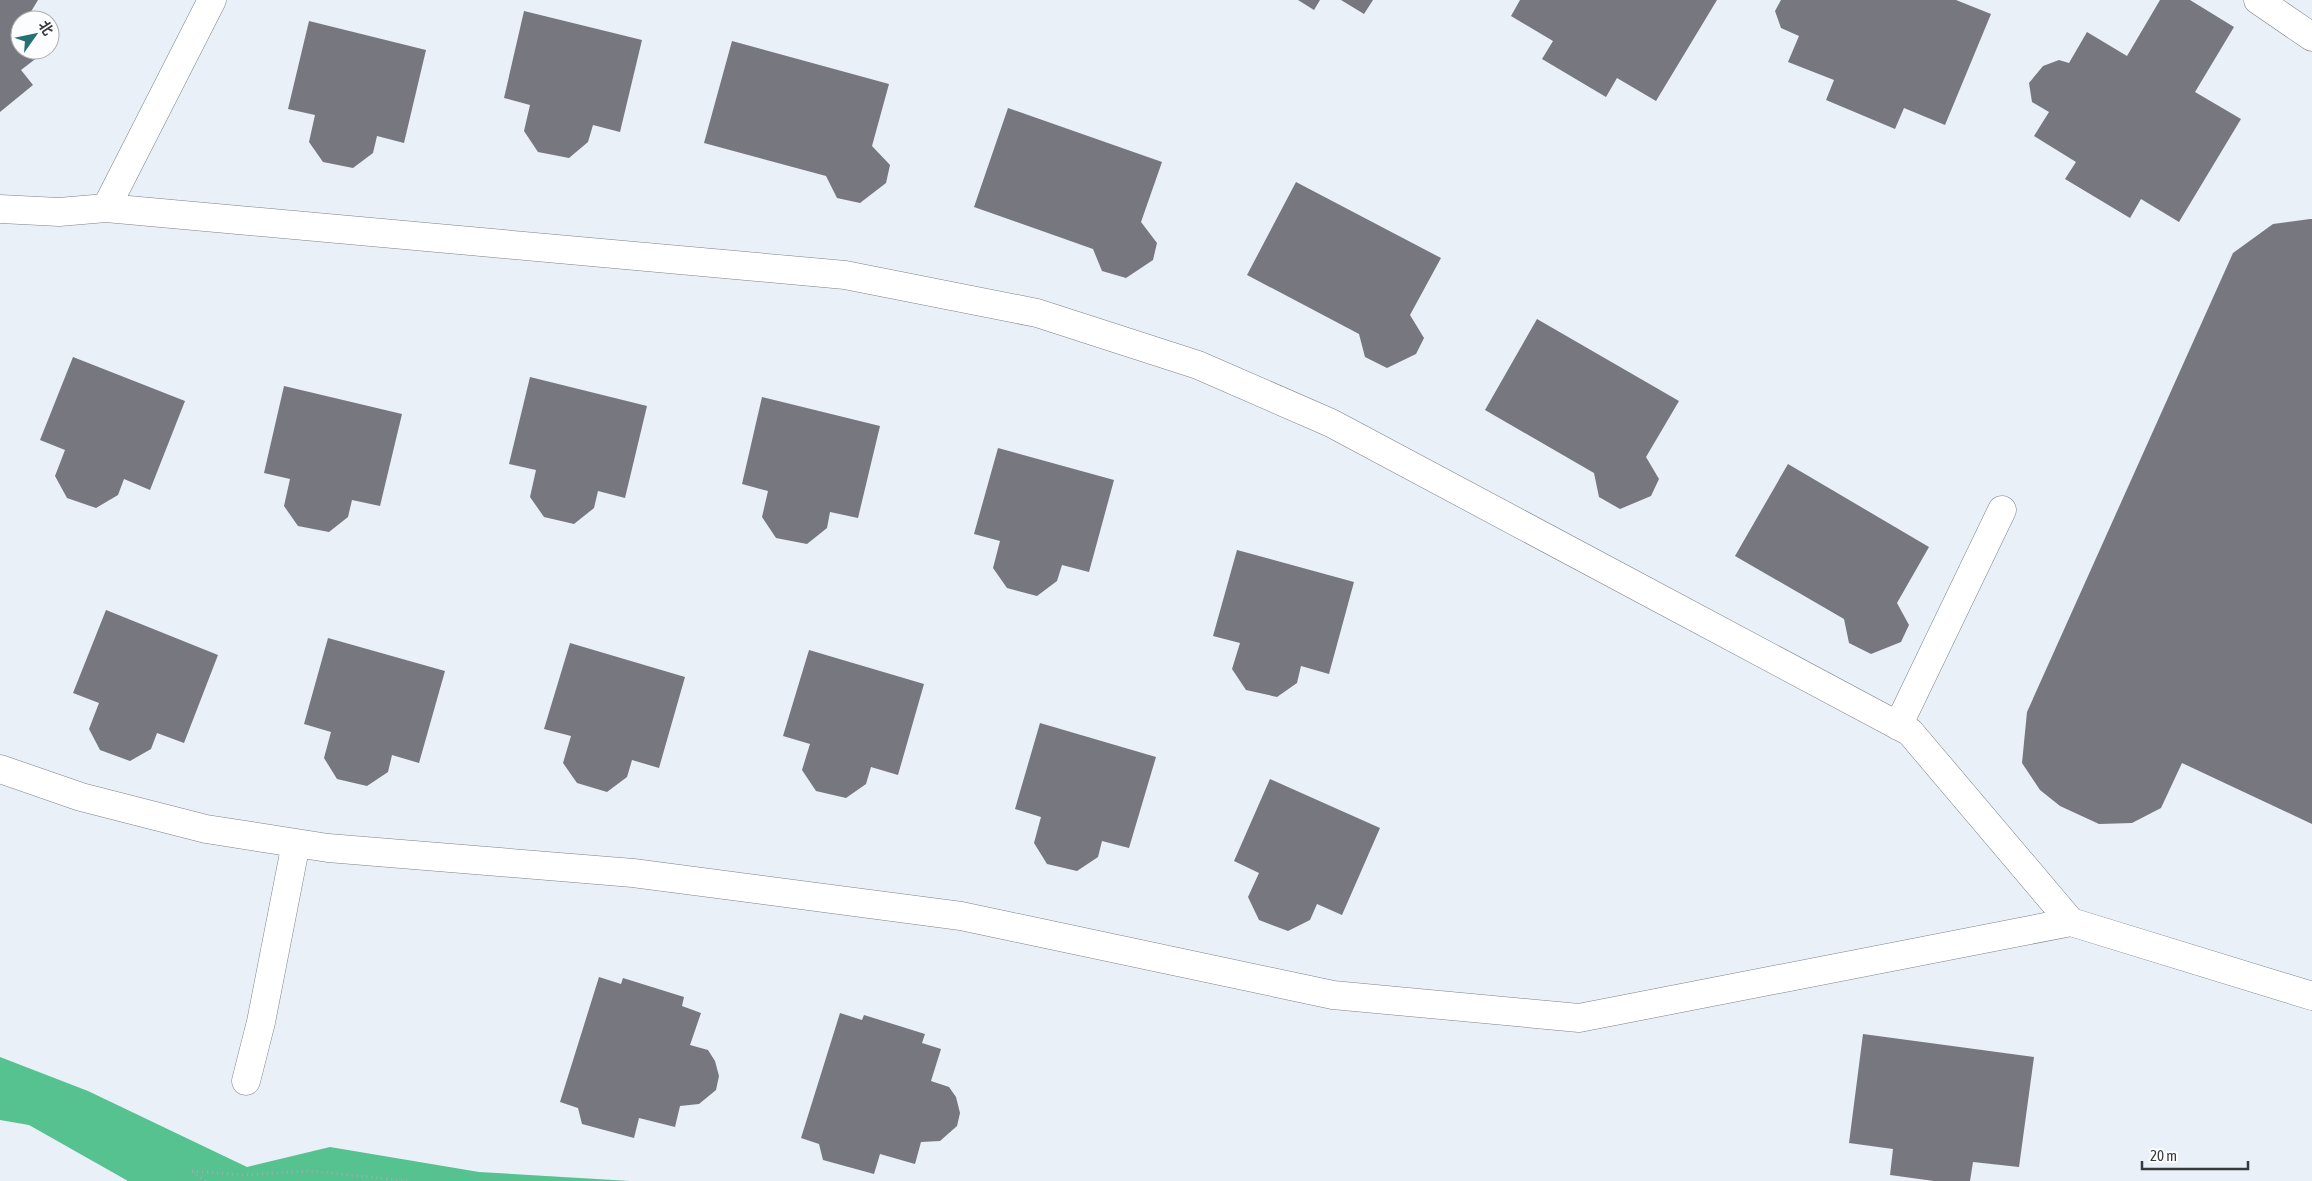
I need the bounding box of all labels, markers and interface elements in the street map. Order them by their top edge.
north arrow [10,10,60,60]
text: 北 [35,18,56,38]
scale bar [2142,1138,2248,1170]
text: 20 m [2150,1147,2177,1164]

